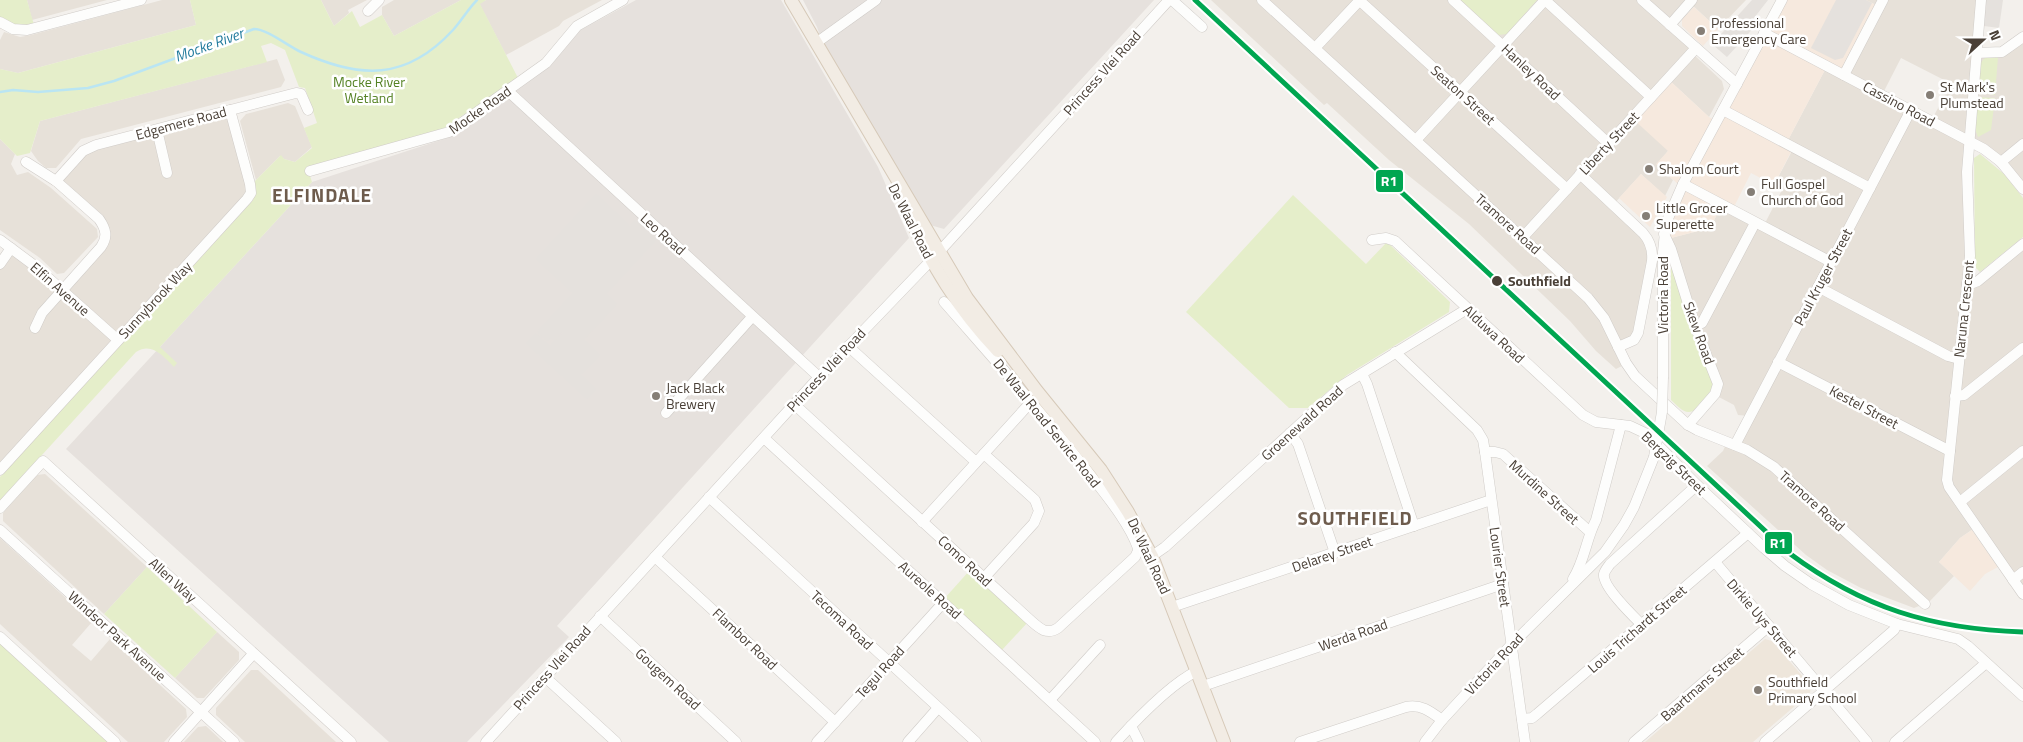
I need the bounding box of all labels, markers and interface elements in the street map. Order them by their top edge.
place label: Professional Emergency Care [1711,12,1806,49]
north arrow [1958,15,2008,65]
water label: Mocke River [171,21,249,68]
marker: Professional Emergency Care [1695,25,1707,37]
street label: Princess Vlei Road [1058,26,1146,120]
text: N [1984,27,2007,43]
street label: Hanley Road [1497,39,1566,105]
street label: Seaton Street [1426,60,1500,129]
park label: Mocke River Wetland [333,71,405,108]
street label: Cassino Road [1859,76,1939,131]
place label: St Mark's Plumstead [1940,76,2004,113]
street label: Mocke Road [444,80,515,139]
marker: St Mark's Plumstead [1924,89,1936,101]
street label: Edgemere Road [133,100,229,145]
street label: Liberty Street [1574,106,1644,179]
place label: Shalom Court [1659,158,1739,179]
marker: Shalom Court [1643,163,1655,175]
line badge: R1 [1375,169,1404,193]
text: R1 [1381,170,1397,191]
place label: Full Gospel Church of God [1761,173,1844,210]
street label: De Waal Road [883,179,939,262]
district label: ELFINDALE [272,180,372,209]
marker: Full Gospel Church of God [1745,186,1757,198]
street label: Tramore Road [1471,188,1546,259]
place label: Little Grocer Superette [1656,197,1728,234]
street label: Leo Road [636,208,691,260]
marker: Little Grocer Superette [1640,210,1652,222]
street label: Paul Kruger Street [1788,224,1857,329]
street label: Sunnybrook Way [113,256,196,343]
street label: Victoria Road [1652,256,1673,334]
street label: Elfin Avenue [26,257,95,321]
street label: Naruna Crescent [1948,259,1979,359]
place label: Southfield [1508,270,1571,291]
marker: Southfield [1490,274,1504,288]
street label: Skew Road [1678,299,1720,367]
street label: Alduwa Road [1459,300,1530,368]
street label: Princess Vlei Road [781,323,870,416]
street label: De Waal Road Service Road [989,354,1106,492]
place label: Jack Black Brewery [666,377,725,414]
street label: Groenewald Road [1256,380,1347,465]
street label: Kestel Street [1826,380,1903,434]
marker: Jack Black Brewery [650,390,662,402]
street label: Bergzig Street [1637,426,1712,499]
street label: Murdine Street [1505,454,1584,529]
street label: Tramore Road [1775,465,1850,536]
district label: SOUTHFIELD [1297,503,1413,532]
street label: De Waal Road [1123,514,1176,597]
street label: Lourier Street [1484,526,1517,608]
street label: Como Road [934,530,997,591]
street label: Delarey Street [1289,530,1375,577]
line badge: R1 [1764,531,1793,555]
text: R1 [1770,532,1786,553]
street label: Allen Way [145,552,202,607]
street label: Aureole Road [894,556,967,624]
street label: Dirkie Uys Street [1722,574,1803,662]
street label: Louis Trichardt Street [1583,580,1691,678]
street label: Tecoma Road [806,585,878,654]
street label: Windsor Park Avenue [64,586,171,686]
street label: Flambor Road [708,603,783,674]
street label: Werda Road [1316,613,1390,656]
street label: Princess Vlei Road [508,621,596,715]
street label: Victoria Road [1459,628,1528,699]
street label: Tegul Road [850,641,909,703]
street label: Baartmans Street [1655,641,1748,726]
street label: Gougem Road [631,643,706,715]
place label: Southfield Primary School [1768,671,1857,708]
marker: Southfield Primary School [1752,684,1764,696]

